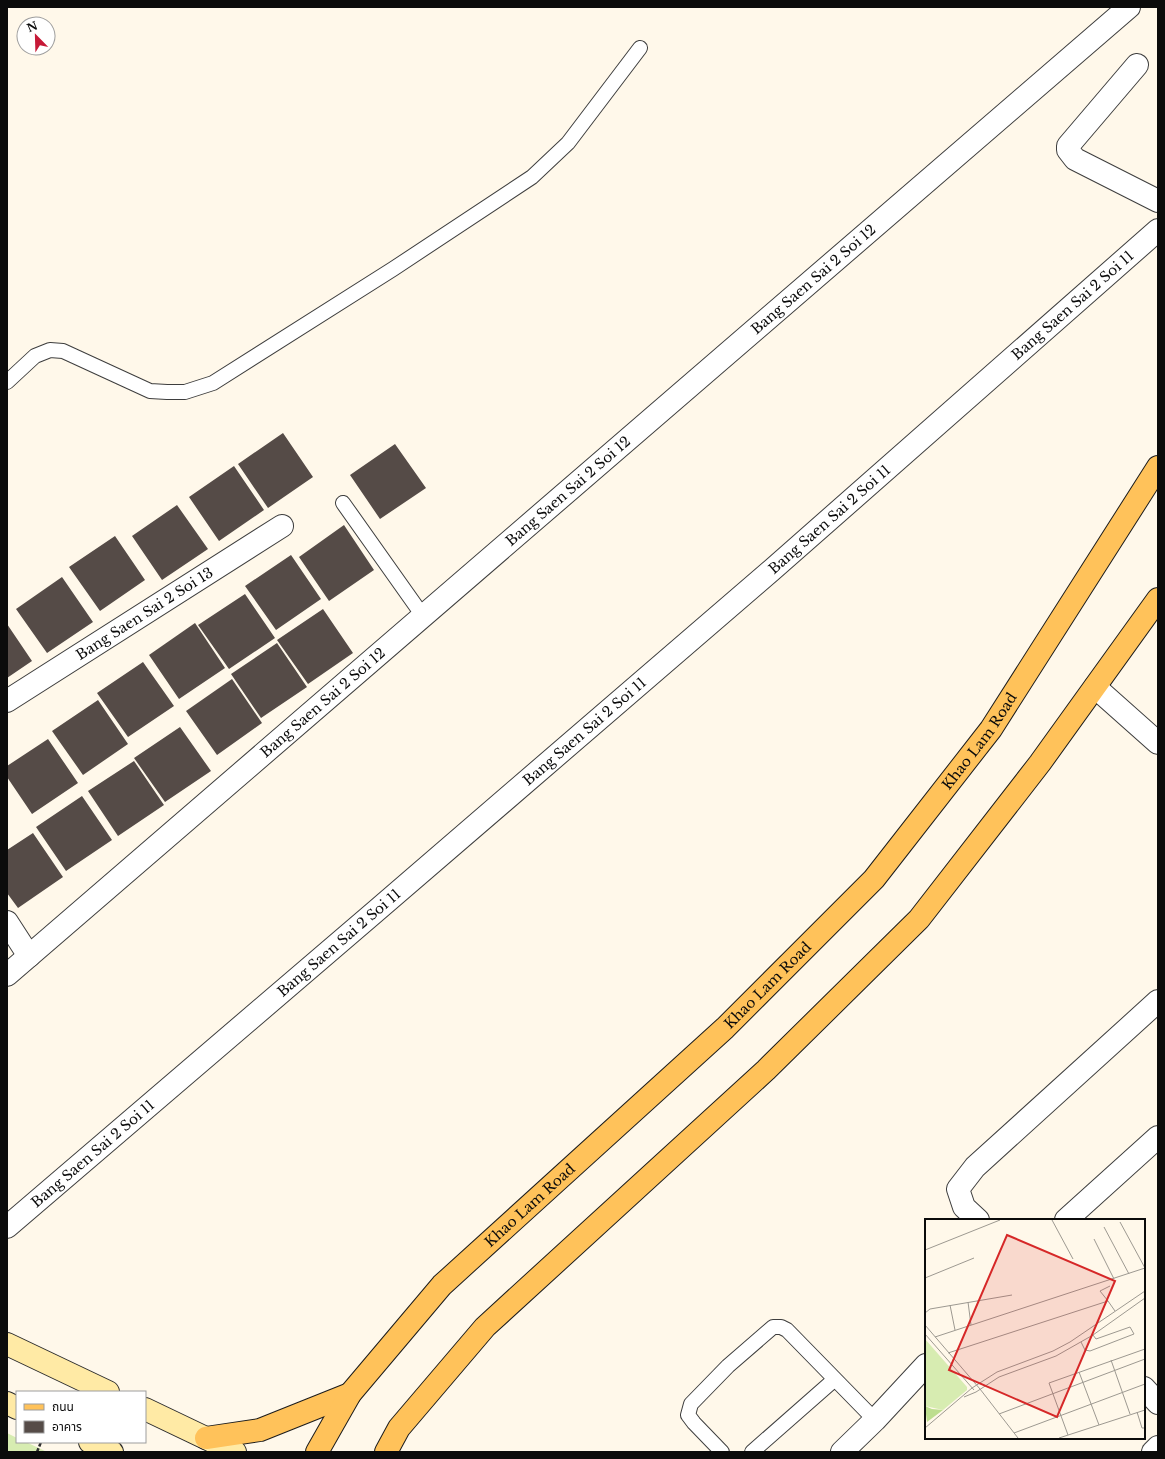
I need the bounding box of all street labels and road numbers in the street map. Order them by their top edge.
street label: Bang Saen Sai 2 Soi 12 [747,221,879,338]
street label: Bang Saen Sai 2 Soi 11 [1008,247,1137,364]
street label: Bang Saen Sai 2 Soi 12 [502,432,634,550]
street label: Bang Saen Sai 2 Soi 11 [765,461,894,578]
street label: Bang Saen Sai 2 Soi 13 [73,563,216,664]
street label: Bang Saen Sai 2 Soi 12 [257,644,389,761]
street label: Bang Saen Sai 2 Soi 11 [519,673,650,789]
street label: Khao Lam Road [938,689,1021,793]
street label: Bang Saen Sai 2 Soi 11 [274,885,404,1001]
street label: Khao Lam Road [720,938,815,1033]
street label: Bang Saen Sai 2 Soi 11 [27,1096,158,1211]
street label: Khao Lam Road [481,1159,579,1251]

